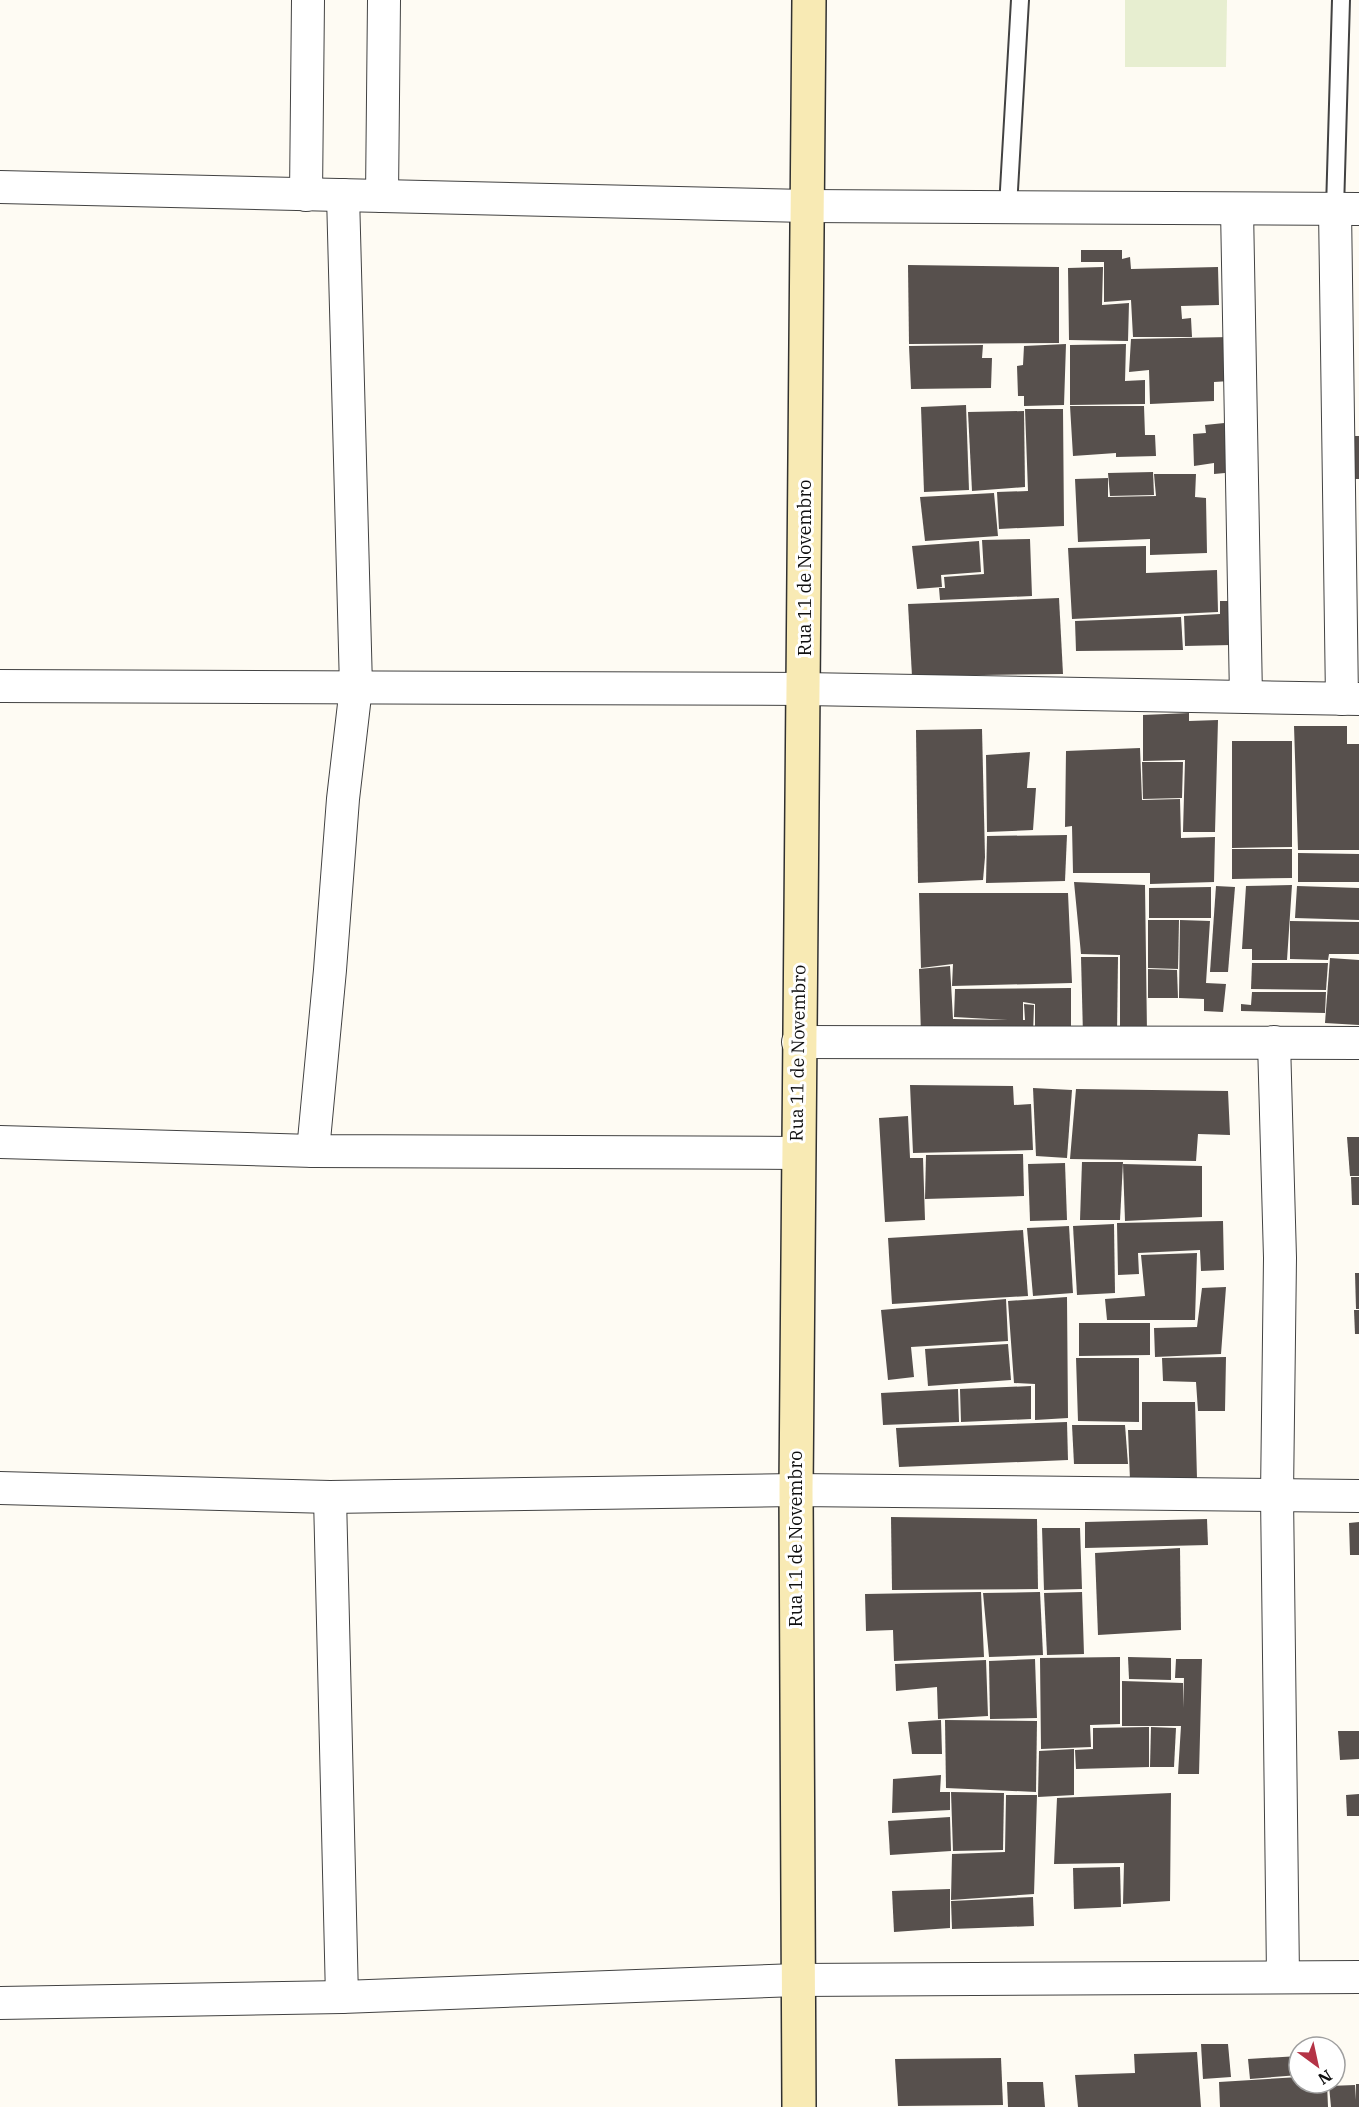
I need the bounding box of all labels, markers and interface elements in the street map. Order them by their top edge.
street label: Rua 11 de Novembro [793,480,816,656]
street label: Rua 11 de Novembro [784,964,811,1142]
street label: Rua 11 de Novembro [784,1451,807,1627]
north arrow [1287,2035,1347,2095]
text: N [1314,2066,1336,2089]

